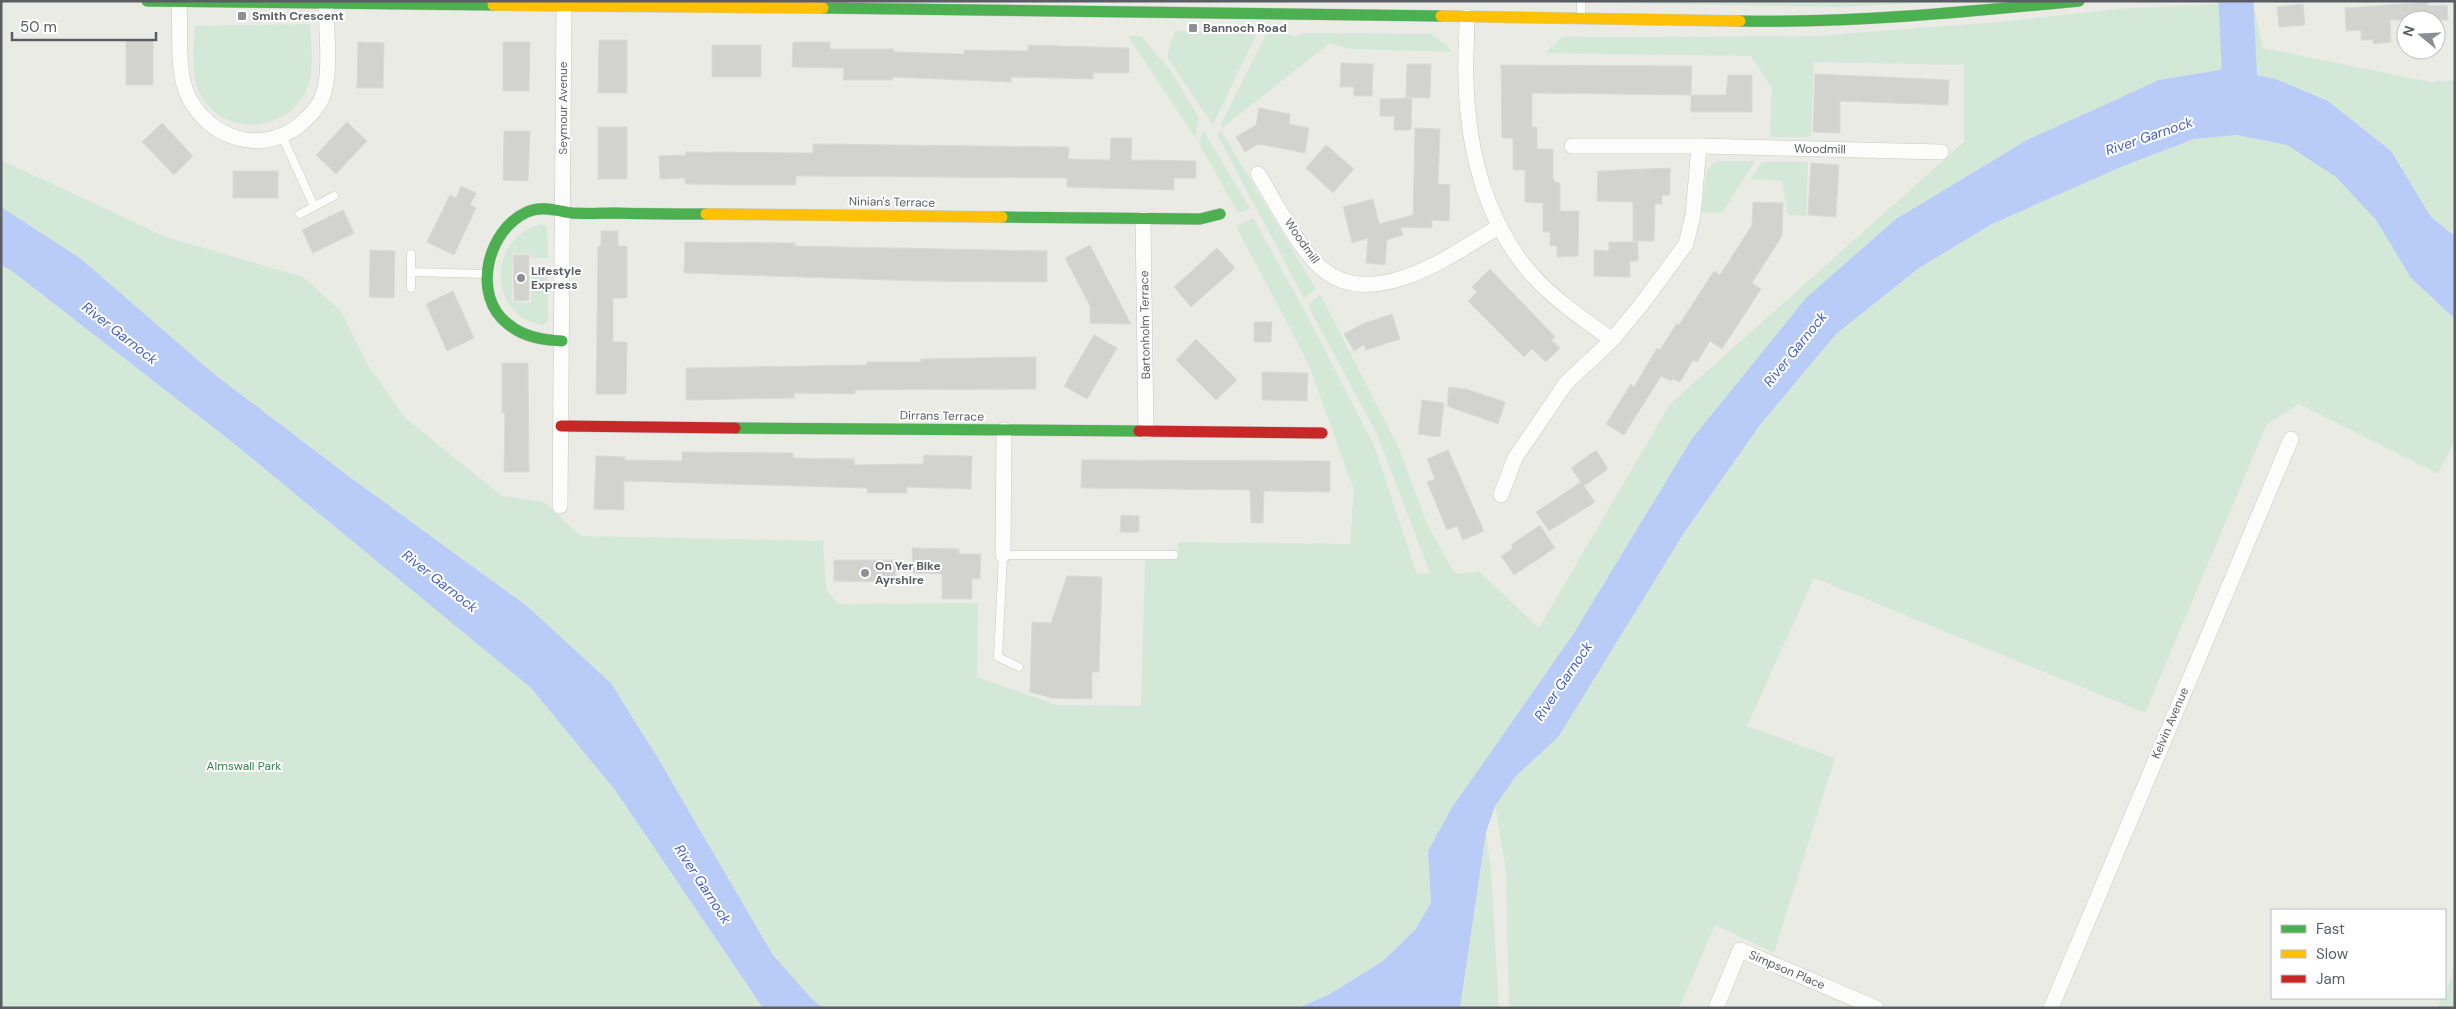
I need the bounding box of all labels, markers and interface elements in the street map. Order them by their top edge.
place label: Smith Crescent [252,8,344,24]
scale bar [12,10,156,42]
marker: Smith Crescent [236,10,248,22]
north arrow [2396,10,2446,60]
text: 50 m [20,17,57,37]
place label: Bannoch Road [1203,20,1287,36]
marker: Bannoch Road [1187,22,1199,34]
text: N [2398,23,2419,39]
street label: Seymour Avenue [555,61,571,155]
water label: River Garnock [2103,112,2196,159]
street label: Woodmill [1794,141,1846,157]
street label: Ninian's Terrace [849,193,936,211]
street label: Woodmill [1281,215,1323,267]
place label: Lifestyle Express [531,263,582,293]
street label: Bartonholm Terrace [1136,270,1154,380]
marker: Lifestyle Express [515,272,527,284]
water label: River Garnock [78,298,162,369]
water label: River Garnock [1759,307,1831,390]
street label: Dirrans Terrace [900,407,984,425]
water label: River Garnock [398,546,482,617]
place label: On Yer Bike Ayrshire [875,558,941,588]
marker: On Yer Bike Ayrshire [859,567,871,579]
water label: River Garnock [1530,637,1596,724]
street label: Kelvin Avenue [2148,685,2192,761]
park label: Almswall Park [207,758,281,774]
water label: River Garnock [671,841,736,928]
legend [2271,909,2446,999]
text: Fast [2316,919,2345,939]
text: Slow [2316,944,2349,964]
street label: Simpson Place [1747,947,1828,993]
text: Jam [2316,969,2345,989]

